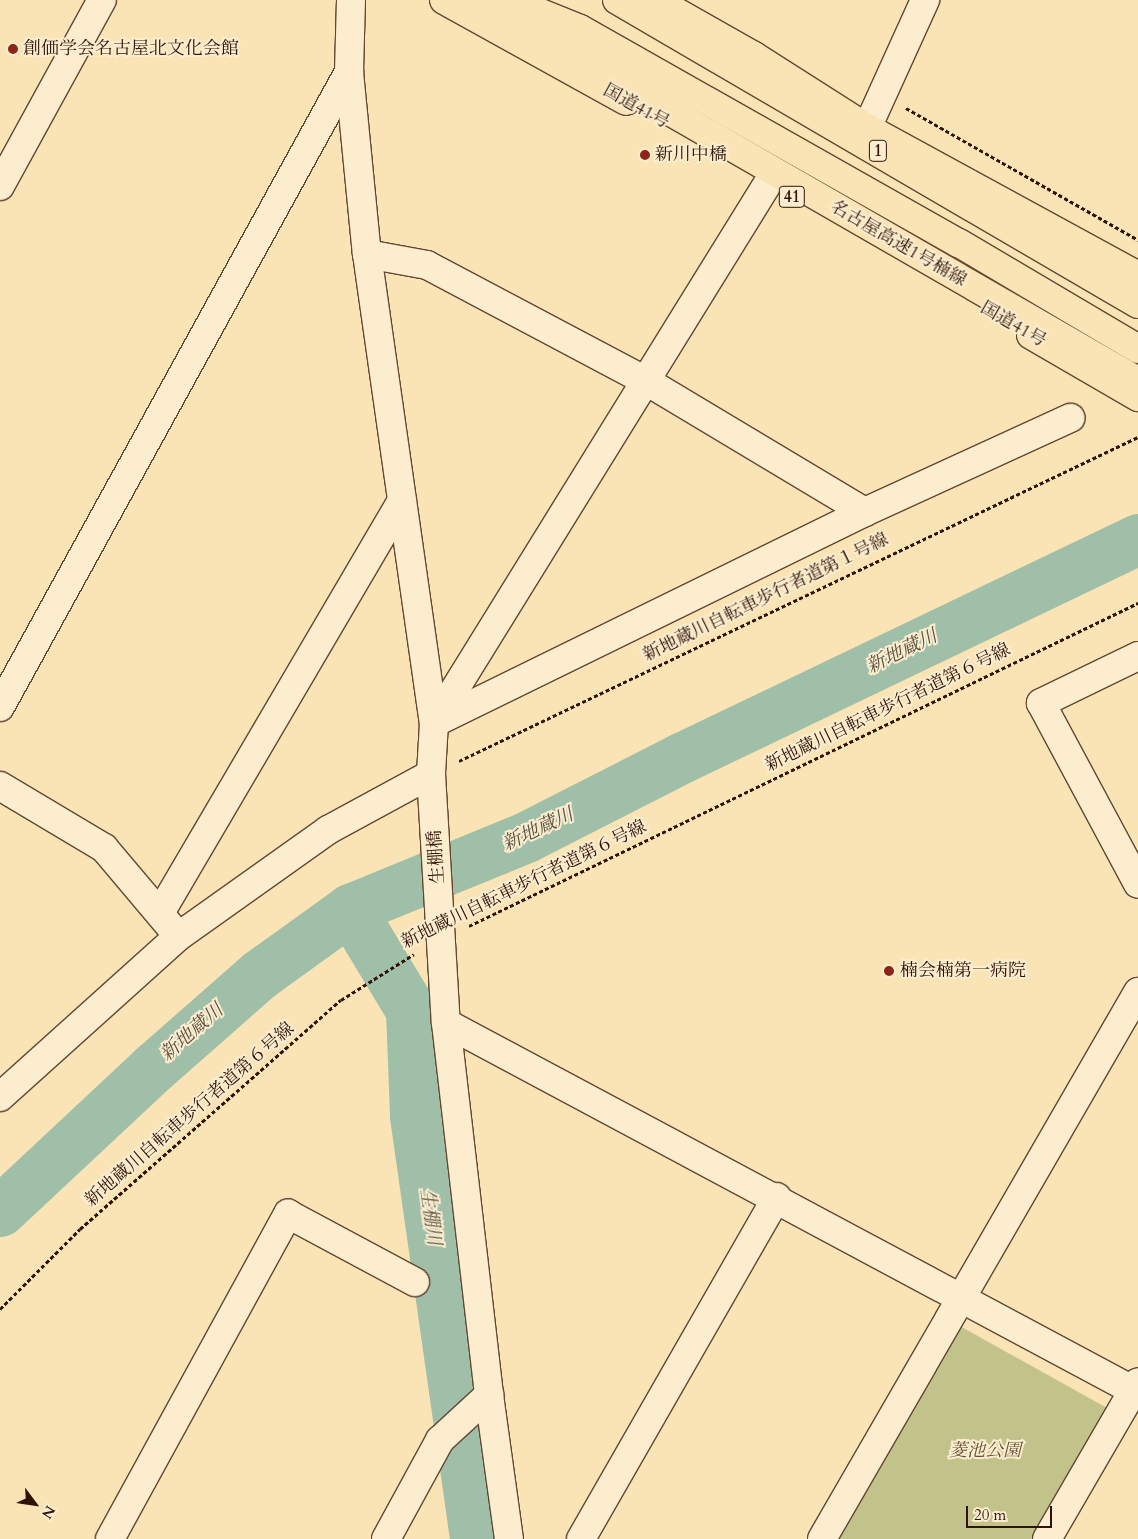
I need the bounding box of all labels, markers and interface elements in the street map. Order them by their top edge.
place label: 創価学会名古屋北文化会館 [23,38,239,60]
marker: 創価学会名古屋北文化会館 [7,43,19,55]
street label: 国道41号 [599,80,673,134]
road number: 1 [868,138,888,164]
place label: 新川中橋 [655,144,727,166]
marker: 新川中橋 [639,149,651,161]
road number: 41 [778,183,806,210]
street label: 名古屋高速1号楠線 [826,196,970,292]
street label: 国道41号 [976,298,1050,352]
street label: 新地蔵川自転車歩行者道第１号線 [640,529,892,667]
water label: 新地蔵川 [863,625,941,679]
street label: 新地蔵川自転車歩行者道第６号線 [762,639,1014,777]
water label: 新地蔵川 [499,804,577,856]
street label: 新地蔵川自転車歩行者道第６号線 [398,816,650,954]
street label: 生棚橋 [424,829,450,885]
place label: 楠会楠第一病院 [900,960,1026,982]
marker: 楠会楠第一病院 [882,964,896,978]
water label: 新地蔵川 [156,999,228,1067]
street label: 新地蔵川自転車歩行者道第６号線 [81,1018,299,1212]
water label: 生棚川 [415,1187,445,1247]
park label: 菱池公園 [949,1440,1021,1462]
north arrow [10,1479,60,1529]
scale bar [968,1496,1054,1528]
text: N [37,1502,60,1522]
text: 20 m [974,1505,1006,1525]

